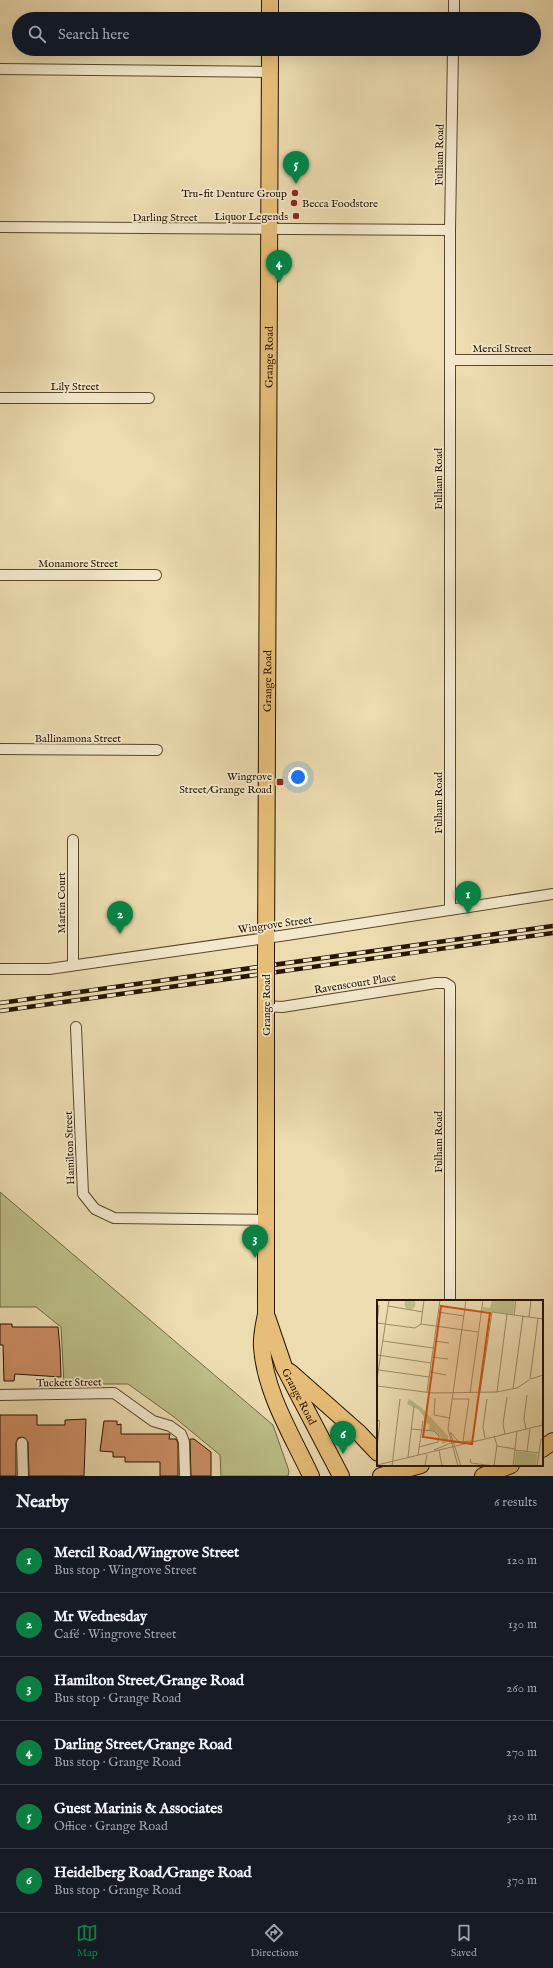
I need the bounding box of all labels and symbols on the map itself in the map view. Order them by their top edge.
street label: Fulham Road [432,124,448,186]
pin: 5 [283,151,309,184]
place label: Tru-fit Denture Group [181,187,287,201]
marker: Tru-fit Denture Group [290,188,300,198]
place label: Becca Foodstore [302,197,378,211]
marker: Becca Foodstore [289,198,299,208]
place label: Liquor Legends [214,210,288,224]
street label: Darling Street [132,211,198,225]
marker: Liquor Legends [291,211,301,221]
pin: 4 [266,250,292,283]
street label: Grange Road [263,326,277,388]
street label: Mercil Street [472,342,532,356]
street label: Lily Street [51,380,100,394]
street label: Fulham Road [432,448,446,510]
street label: Monamore Street [38,557,118,571]
street label: Grange Road [261,650,275,712]
street label: Ballinamona Street [35,732,121,746]
your location [288,767,308,787]
place label: Wingrove Street/Grange Road [179,770,272,797]
street label: Fulham Road [432,772,446,834]
marker: Wingrove Street/Grange Road [275,777,285,787]
street label: Martin Court [55,872,69,934]
pin: 1 [455,881,481,914]
pin: 2 [107,901,133,934]
street label: Wingrove Street [237,913,313,937]
street label: Ravenscourt Place [313,971,397,997]
street label: Grange Road [260,974,274,1036]
street label: Hamilton Street [62,1111,78,1185]
street label: Fulham Road [432,1111,446,1173]
pin: 3 [242,1225,268,1258]
inset map [377,1300,543,1466]
street label: Grange Road [278,1366,319,1428]
street label: Tuckett Street [36,1375,102,1391]
pin: 6 [330,1421,356,1454]

